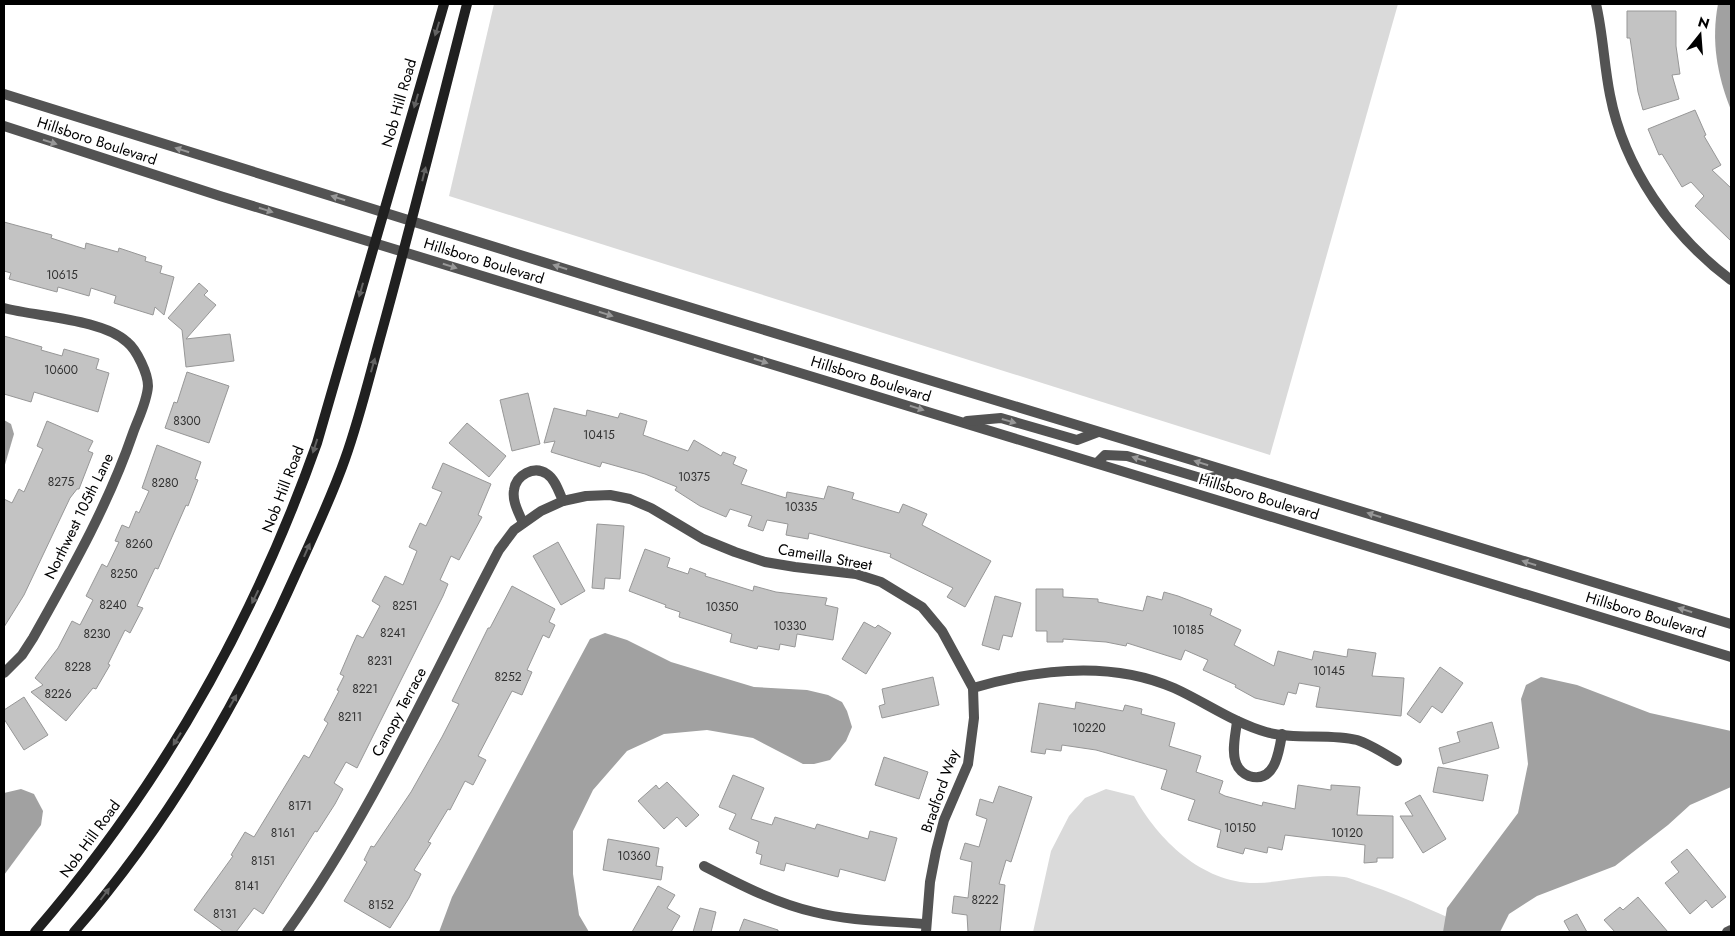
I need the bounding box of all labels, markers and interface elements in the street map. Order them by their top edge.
north arrow [1675,10,1725,60]
text: N [1696,11,1712,34]
one-way arrow [432,21,440,36]
street label: Nob Hill Road [376,56,422,150]
one-way arrow [411,93,419,108]
street label: Hillsboro Boulevard [34,111,160,171]
one-way arrow [42,139,57,146]
one-way arrow [175,145,190,153]
one-way arrow [420,166,428,181]
one-way arrow [330,194,345,201]
one-way arrow [259,206,274,214]
street label: Hillsboro Boulevard [421,232,547,290]
one-way arrow [443,263,458,270]
one-way arrow [552,263,567,271]
house number: 10615 [46,266,78,284]
one-way arrow [357,282,365,297]
one-way arrow [598,310,613,318]
street label: Hillsboro Boulevard [808,350,934,408]
one-way arrow [369,357,377,372]
one-way arrow [754,357,769,365]
house number: 10600 [44,361,78,379]
one-way arrow [909,404,924,412]
house number: 8300 [173,412,201,430]
one-way arrow [1002,417,1017,425]
house number: 10415 [583,426,615,444]
one-way arrow [311,438,319,453]
street label: Nob Hill Road [256,442,310,536]
street label: Northwest 105th Lane [39,449,119,583]
one-way arrow [1131,455,1146,463]
one-way arrow [1194,459,1209,467]
house number: 10375 [678,468,710,486]
street label: Hillsboro Boulevard [1196,468,1322,526]
house number: 8275 [48,473,74,491]
house number: 8280 [151,474,179,492]
house number: 10335 [785,498,817,516]
one-way arrow [1366,511,1381,519]
house number: 8260 [125,535,153,553]
street label: Cameilla Street [776,538,874,576]
one-way arrow [304,543,312,557]
one-way arrow [1522,558,1537,566]
house number: 8250 [110,565,138,583]
street label: Hillsboro Boulevard [1583,586,1709,644]
one-way arrow [251,589,260,604]
house number: 8240 [99,596,127,614]
house number: 8251 [392,597,418,615]
house number: 10350 [705,598,739,616]
one-way arrow [1677,605,1692,613]
house number: 10330 [774,617,806,635]
house number: 10185 [1172,621,1204,639]
house number: 8241 [380,624,406,642]
house number: 8230 [83,625,111,643]
house number: 8231 [367,652,393,670]
house number: 8228 [65,658,91,676]
house number: 10145 [1313,662,1345,680]
street label: Canopy Terrace [366,663,432,761]
house number: 8252 [495,668,522,686]
house number: 8221 [352,680,378,698]
house number: 8226 [44,685,72,703]
one-way arrow [229,694,238,708]
house number: 8211 [338,708,362,726]
house number: 10220 [1072,719,1106,737]
one-way arrow [173,732,182,745]
street label: Bradford Way [915,746,965,836]
street label: Nob Hill Road [54,796,126,882]
house number: 8171 [288,797,312,815]
house number: 10150 [1224,819,1256,837]
house number: 8161 [271,824,295,842]
house number: 10120 [1331,824,1363,842]
house number: 10360 [617,847,651,865]
house number: 8151 [251,852,275,870]
house number: 8141 [235,877,259,895]
one-way arrow [99,888,110,901]
house number: 8222 [971,891,999,909]
house number: 8152 [368,896,394,914]
house number: 8131 [213,905,237,923]

